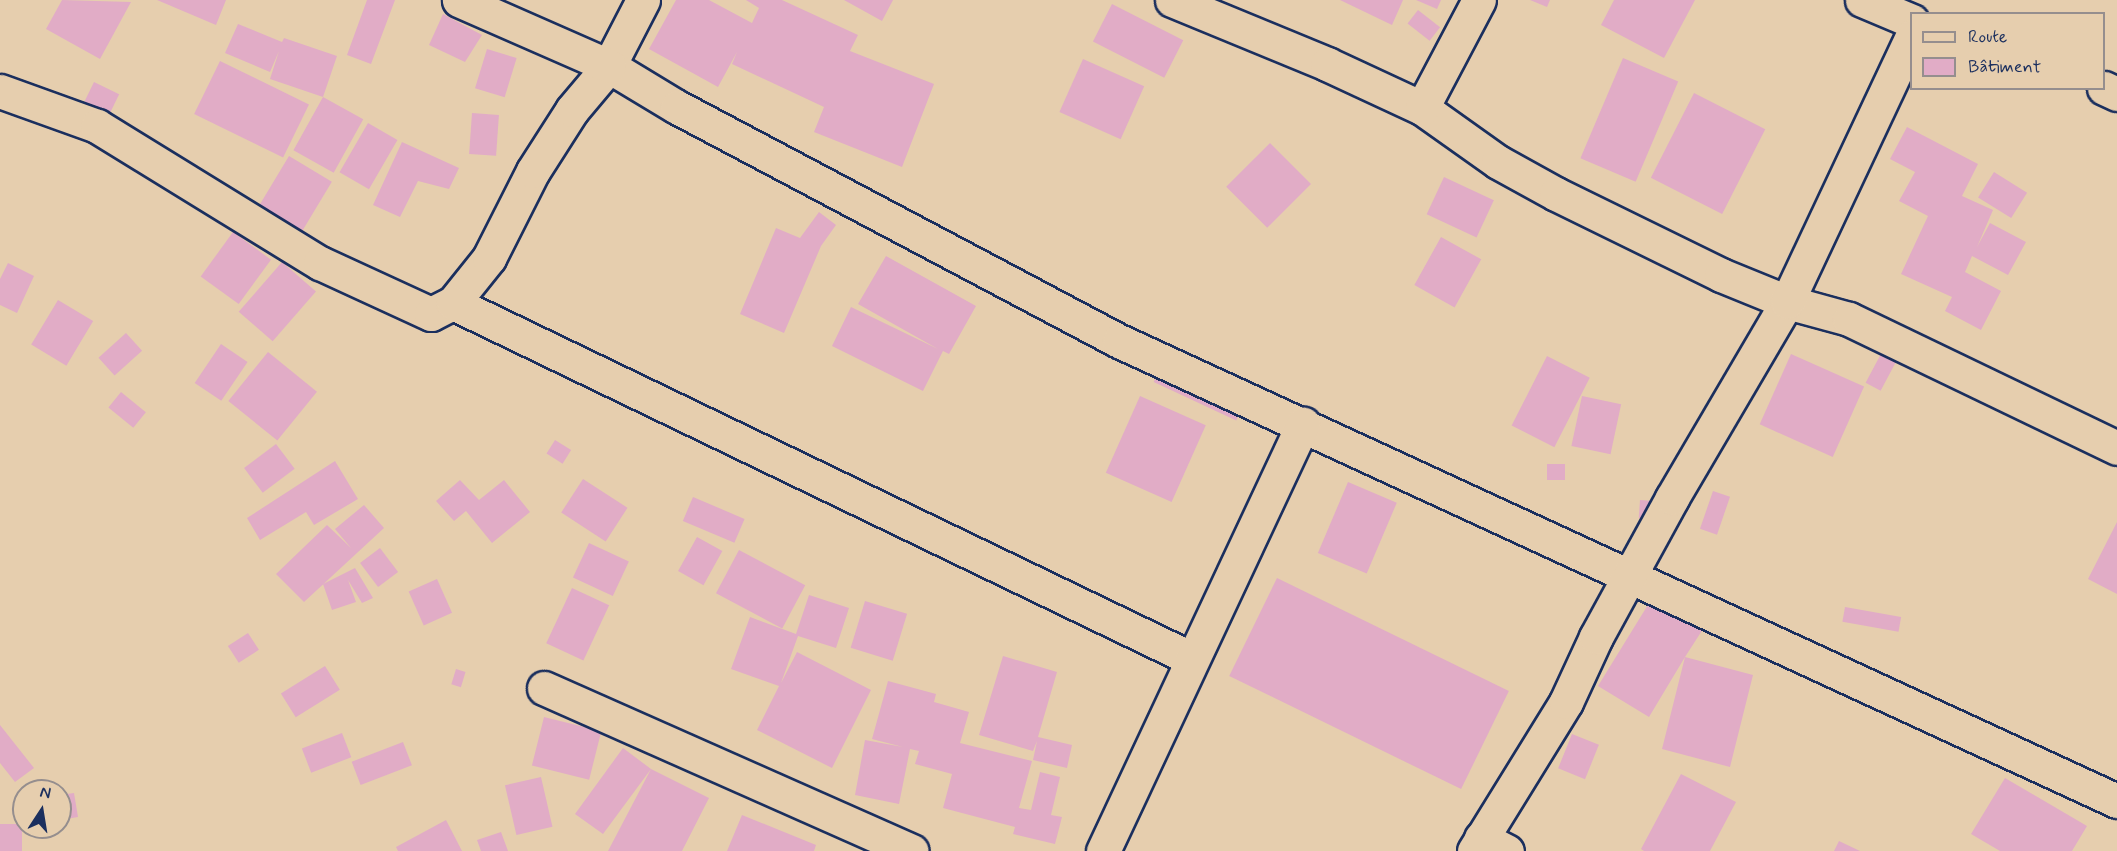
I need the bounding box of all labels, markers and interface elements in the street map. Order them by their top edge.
legend [1910,12,2105,90]
text: Route [1968,25,2007,49]
text: Bâtiment [1968,55,2041,79]
north arrow [12,779,72,839]
text: N [38,781,53,804]

